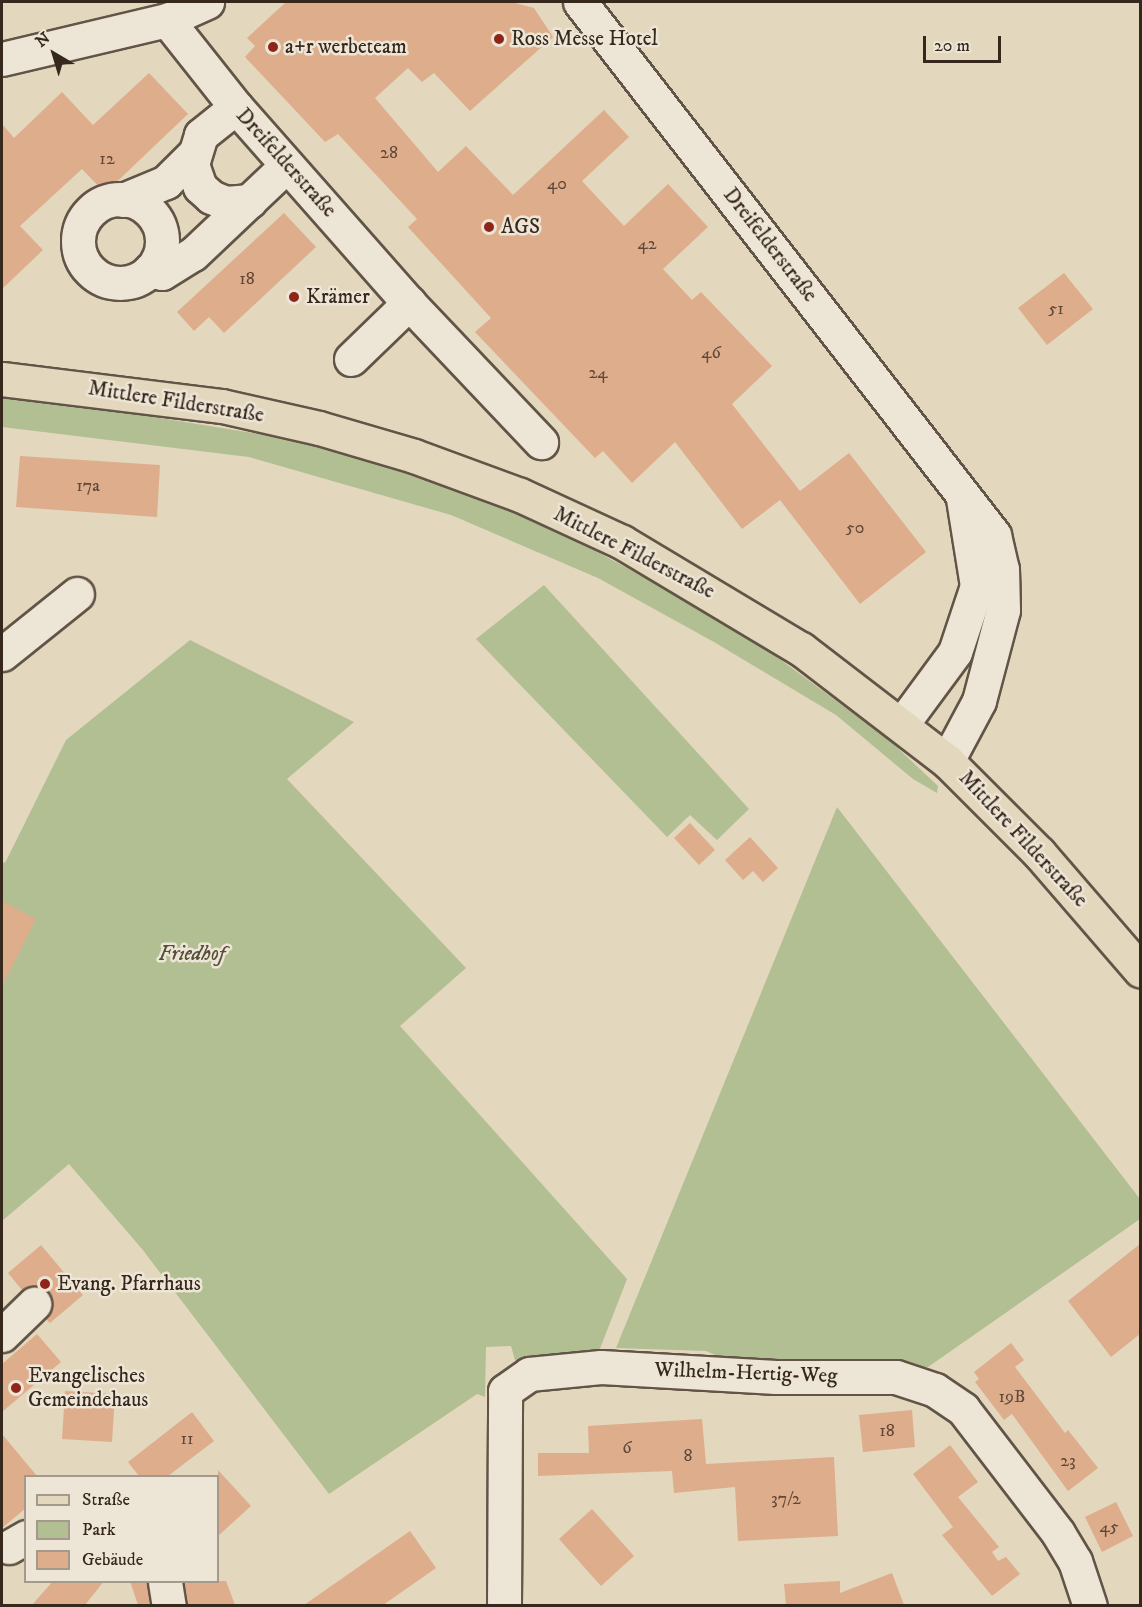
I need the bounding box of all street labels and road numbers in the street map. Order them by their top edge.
street label: Dreifelderstraße [230,103,342,223]
street label: Dreifelderstraße [718,183,822,307]
street label: Mittlere Filderstraße [86,376,266,428]
street label: Mittlere Filderstraße [549,502,719,604]
street label: Mittlere Filderstraße [953,766,1093,912]
street label: Wilhelm-Hertig-Weg [654,1357,838,1389]

